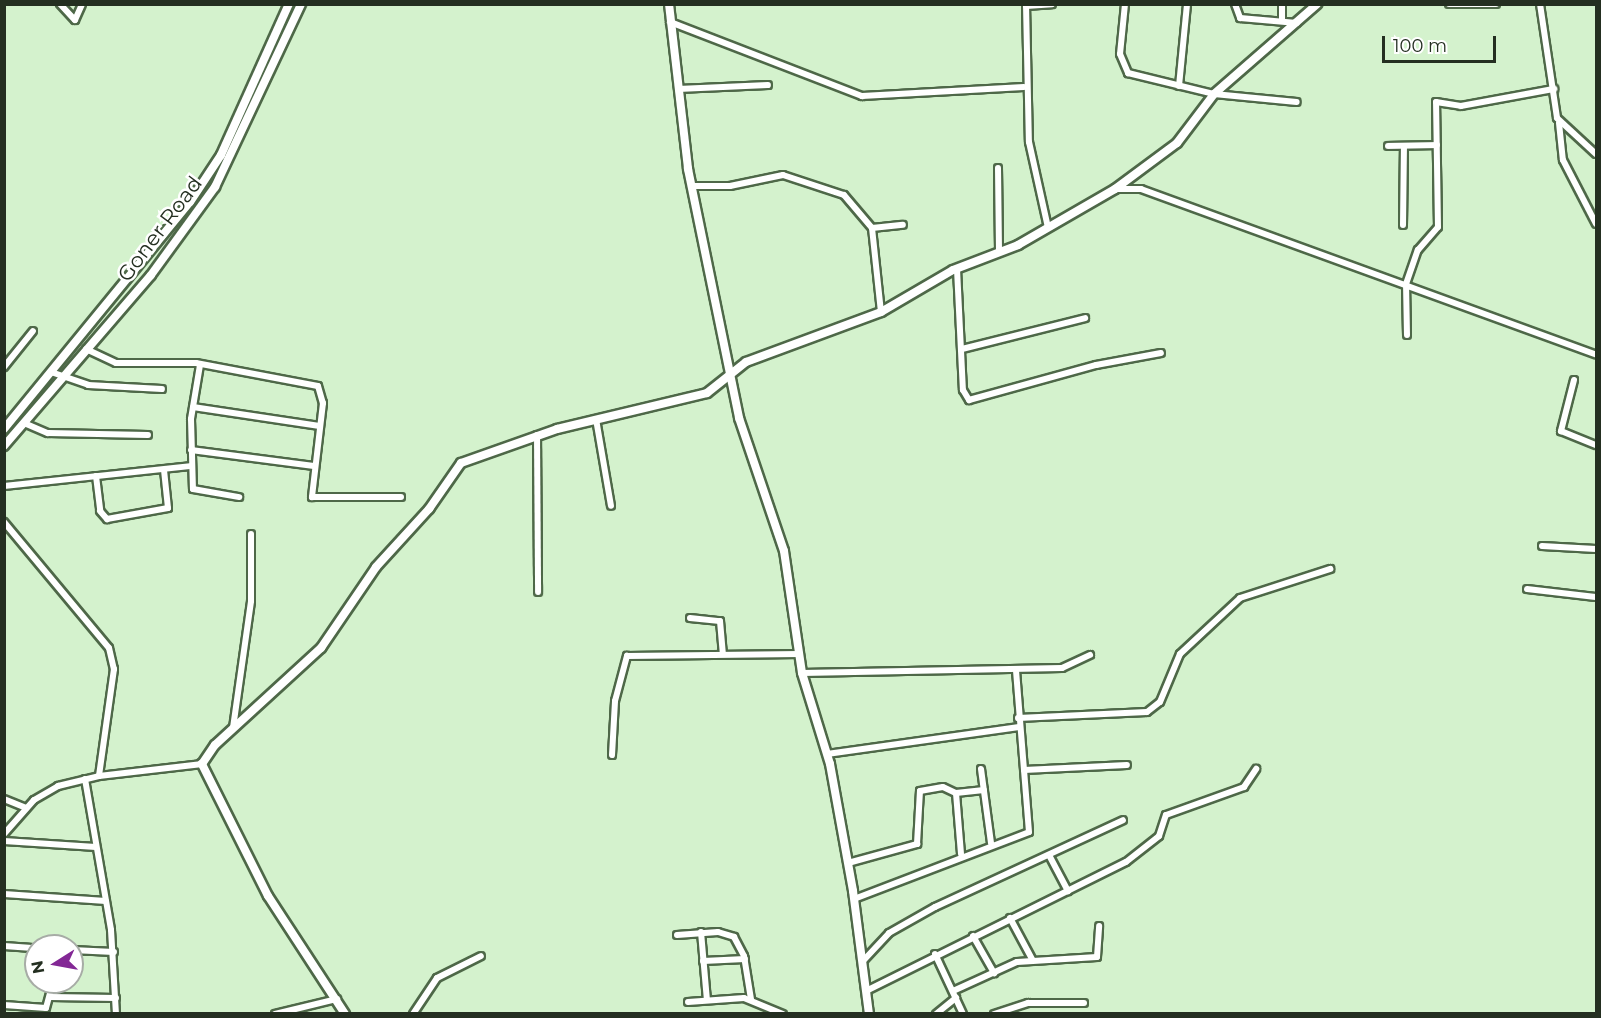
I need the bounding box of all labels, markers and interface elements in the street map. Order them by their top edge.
scale bar [1385,24,1499,62]
text: 100 m [1393,35,1447,57]
street label: Goner Road [112,171,208,287]
north arrow [24,934,84,994]
text: N [27,959,48,975]

